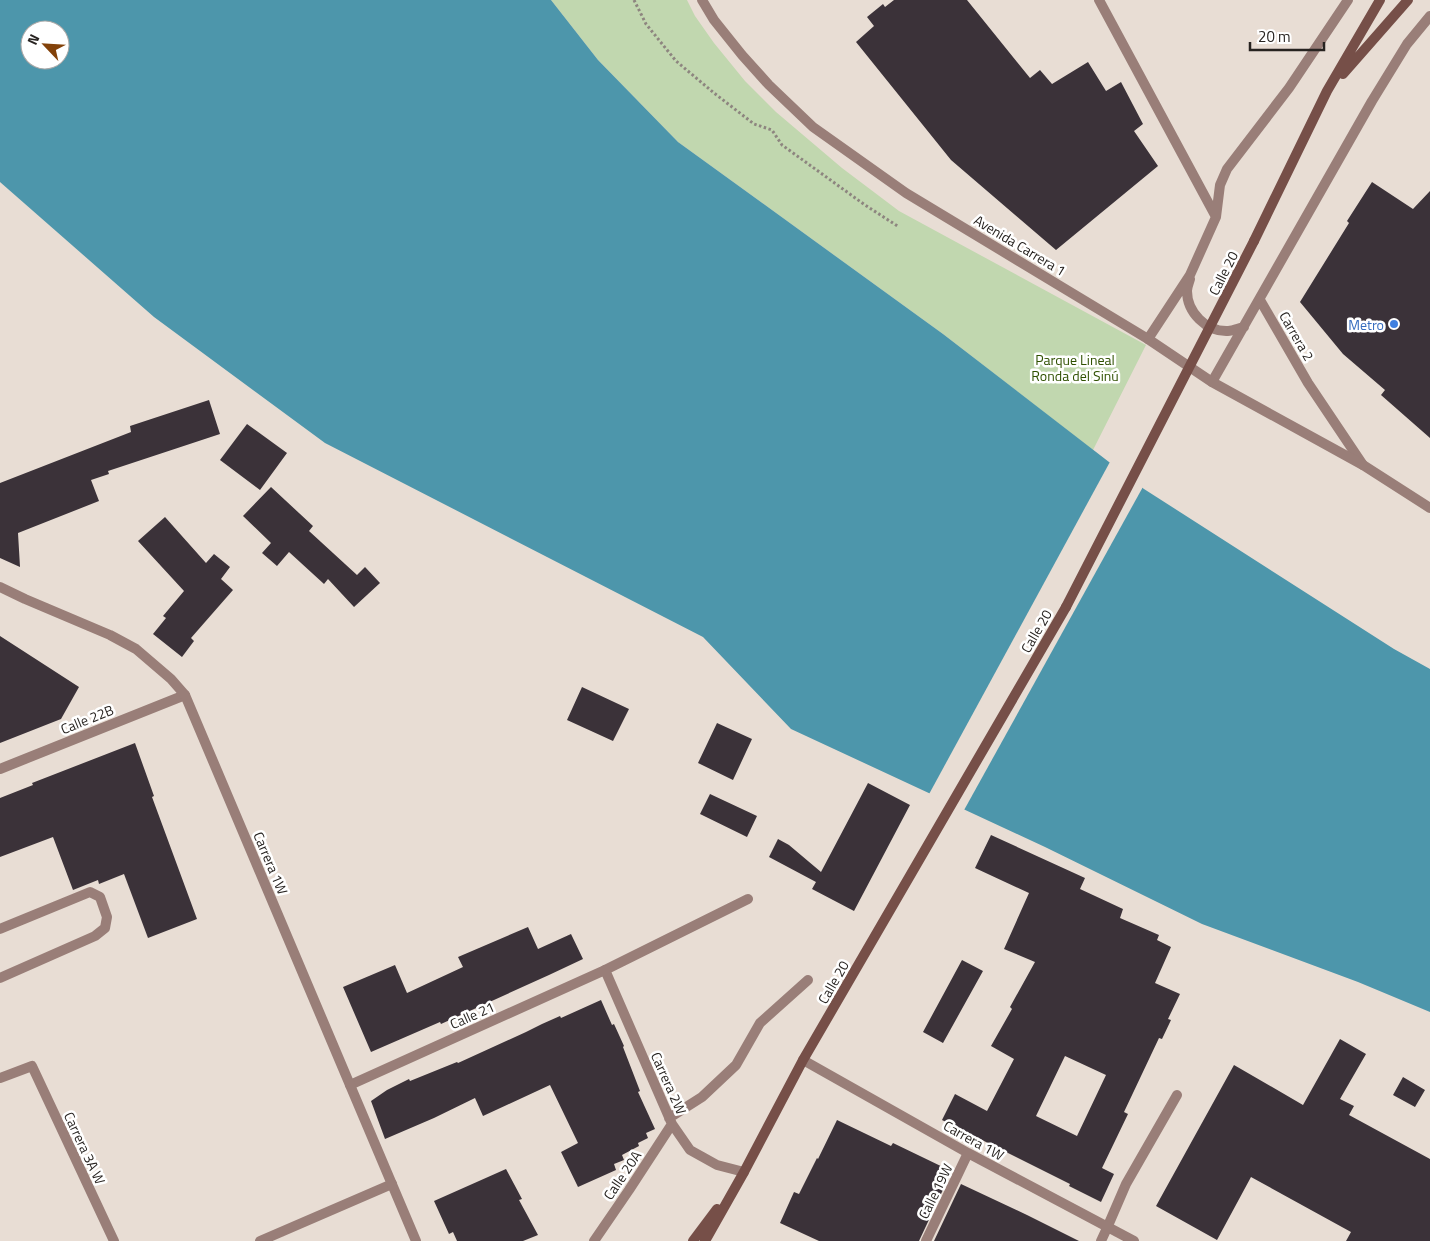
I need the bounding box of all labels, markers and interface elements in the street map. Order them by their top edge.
north arrow [20,20,70,70]
scale bar [1250,20,1324,52]
text: 20 m [1258,25,1291,48]
text: N [21,30,44,48]
street label: Avenida Carrera 1 [970,209,1070,281]
street label: Calle 20 [1203,247,1243,299]
street label: Carrera 2 [1274,307,1320,365]
place label: Metro [1348,314,1384,335]
marker: Metro [1388,318,1400,330]
park label: Parque Lineal Ronda del Sinú [1031,349,1119,386]
street label: Calle 20 [1015,605,1057,657]
street label: Calle 22B [57,699,117,739]
street label: Carrera 1W [248,828,294,898]
street label: Calle 20 [812,956,854,1008]
street label: Calle 21 [446,996,498,1034]
street label: Carrera 2W [646,1048,692,1118]
street label: Carrera 3A W [59,1108,111,1188]
street label: Carrera 1W [940,1115,1008,1165]
street label: Calle 20A [598,1146,647,1204]
street label: Calle 19W [913,1160,957,1222]

